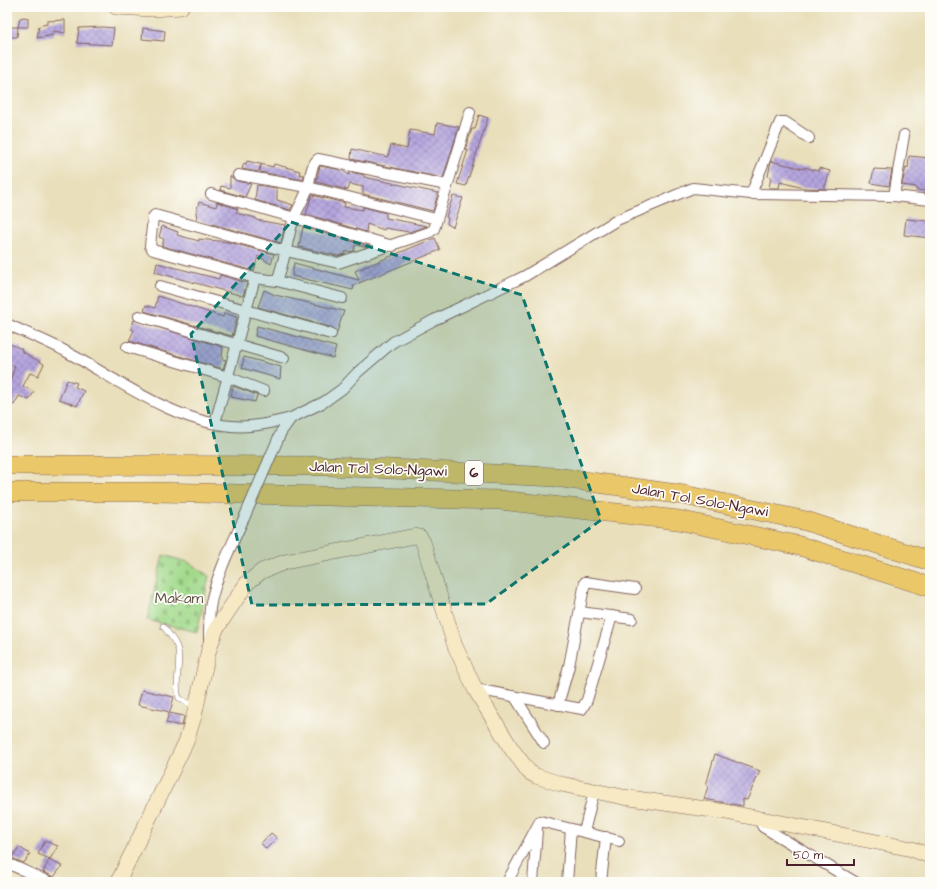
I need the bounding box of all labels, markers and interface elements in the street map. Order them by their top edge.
street label: Jalan Tol Solo–Ngawi [309,456,448,483]
road number: 6 [465,461,483,485]
street label: Jalan Tol Solo–Ngawi [630,478,770,523]
park label: Makam [155,588,204,609]
scale bar [787,841,854,867]
text: 50 m [793,847,824,864]

